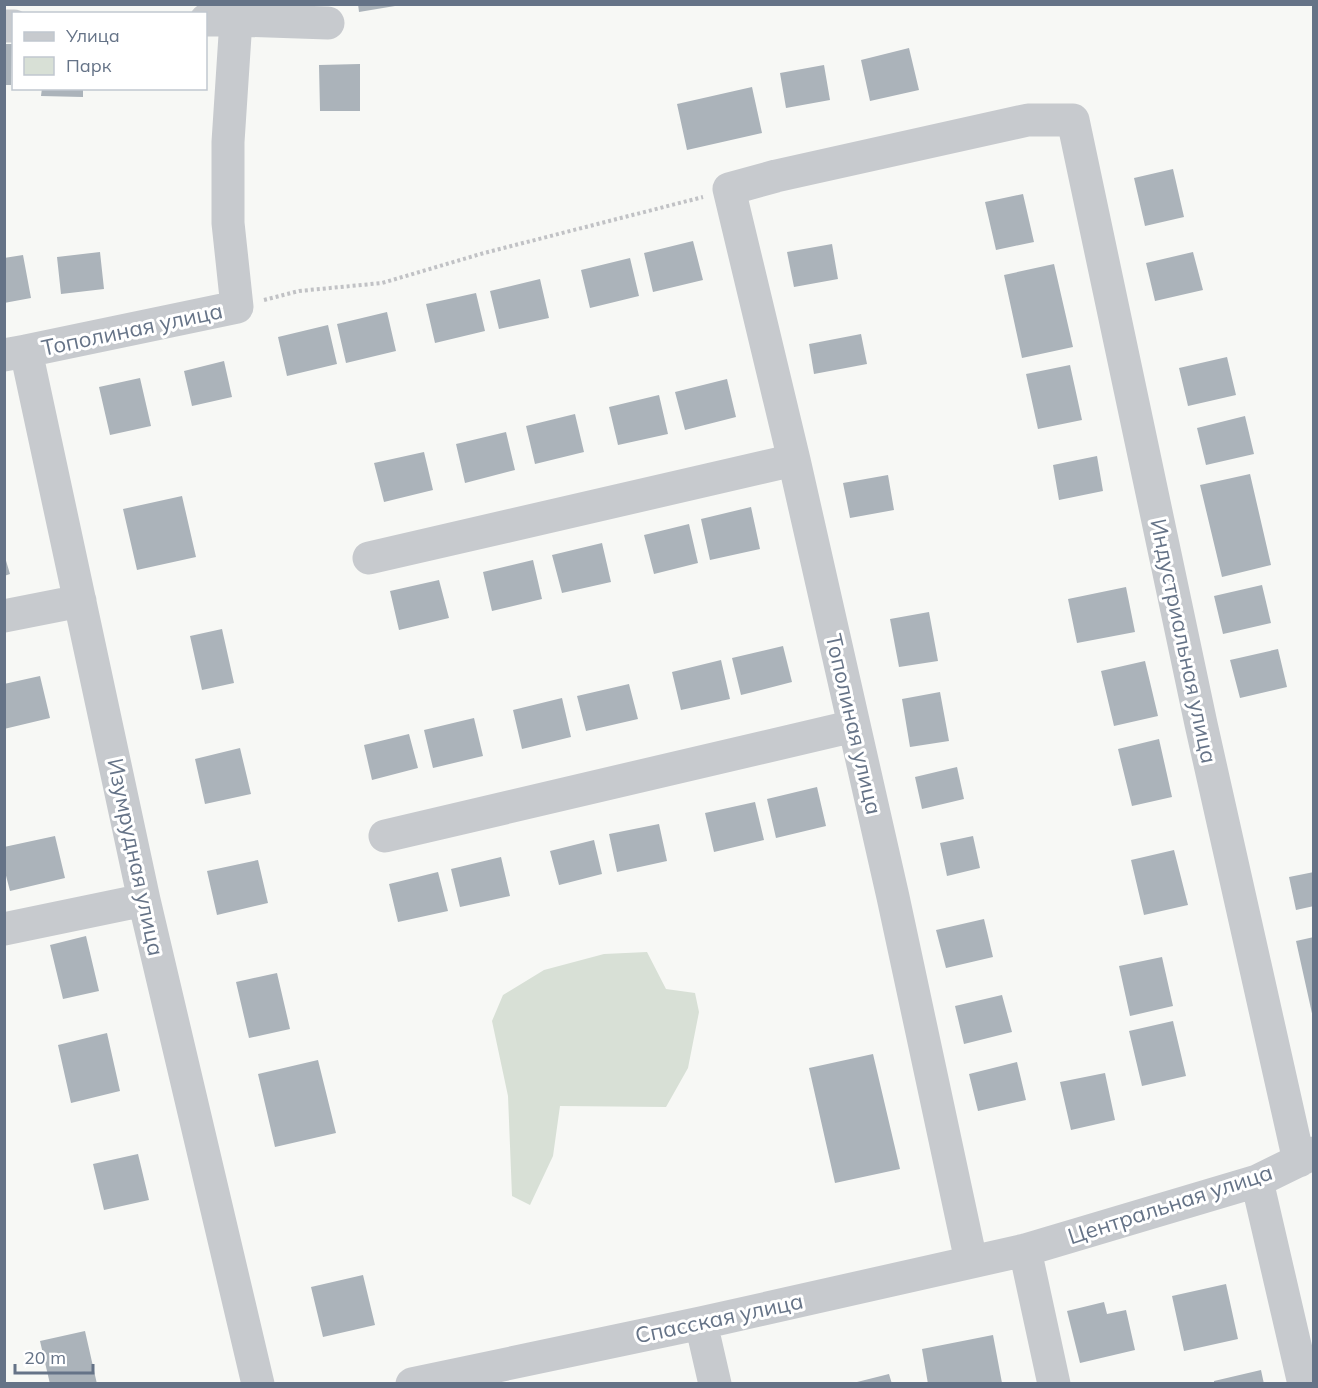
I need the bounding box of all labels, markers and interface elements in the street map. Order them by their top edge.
legend [12,12,207,90]
text: Улица [65,24,120,47]
text: Парк [66,54,112,77]
street label: Тополиная улица [39,296,225,362]
street label: Индустриальная улица [1144,516,1224,766]
street label: Тополиная улица [820,631,888,817]
street label: Изумрудная улица [101,756,171,958]
street label: Центральная улица [1064,1158,1276,1250]
street label: Спасская улица [632,1287,806,1349]
scale bar [15,1337,93,1375]
text: 20 m [24,1346,66,1369]

